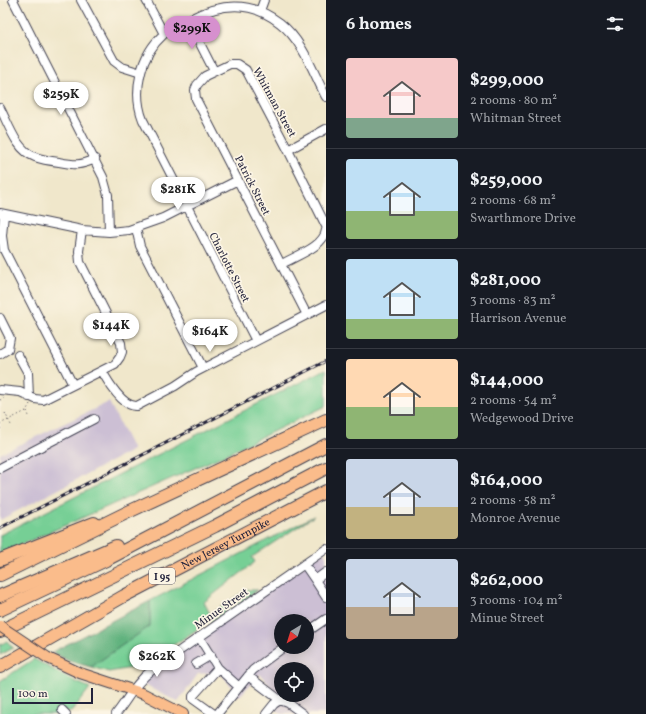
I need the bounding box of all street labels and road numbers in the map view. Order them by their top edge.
street label: Whitman Street [248,65,299,140]
street label: Patrick Street [230,153,273,218]
street label: Charlotte Street [205,230,253,305]
street label: New Jersey Turnpike [179,515,273,574]
road number: I 95 [149,568,175,584]
street label: Minue Street [192,585,252,633]

